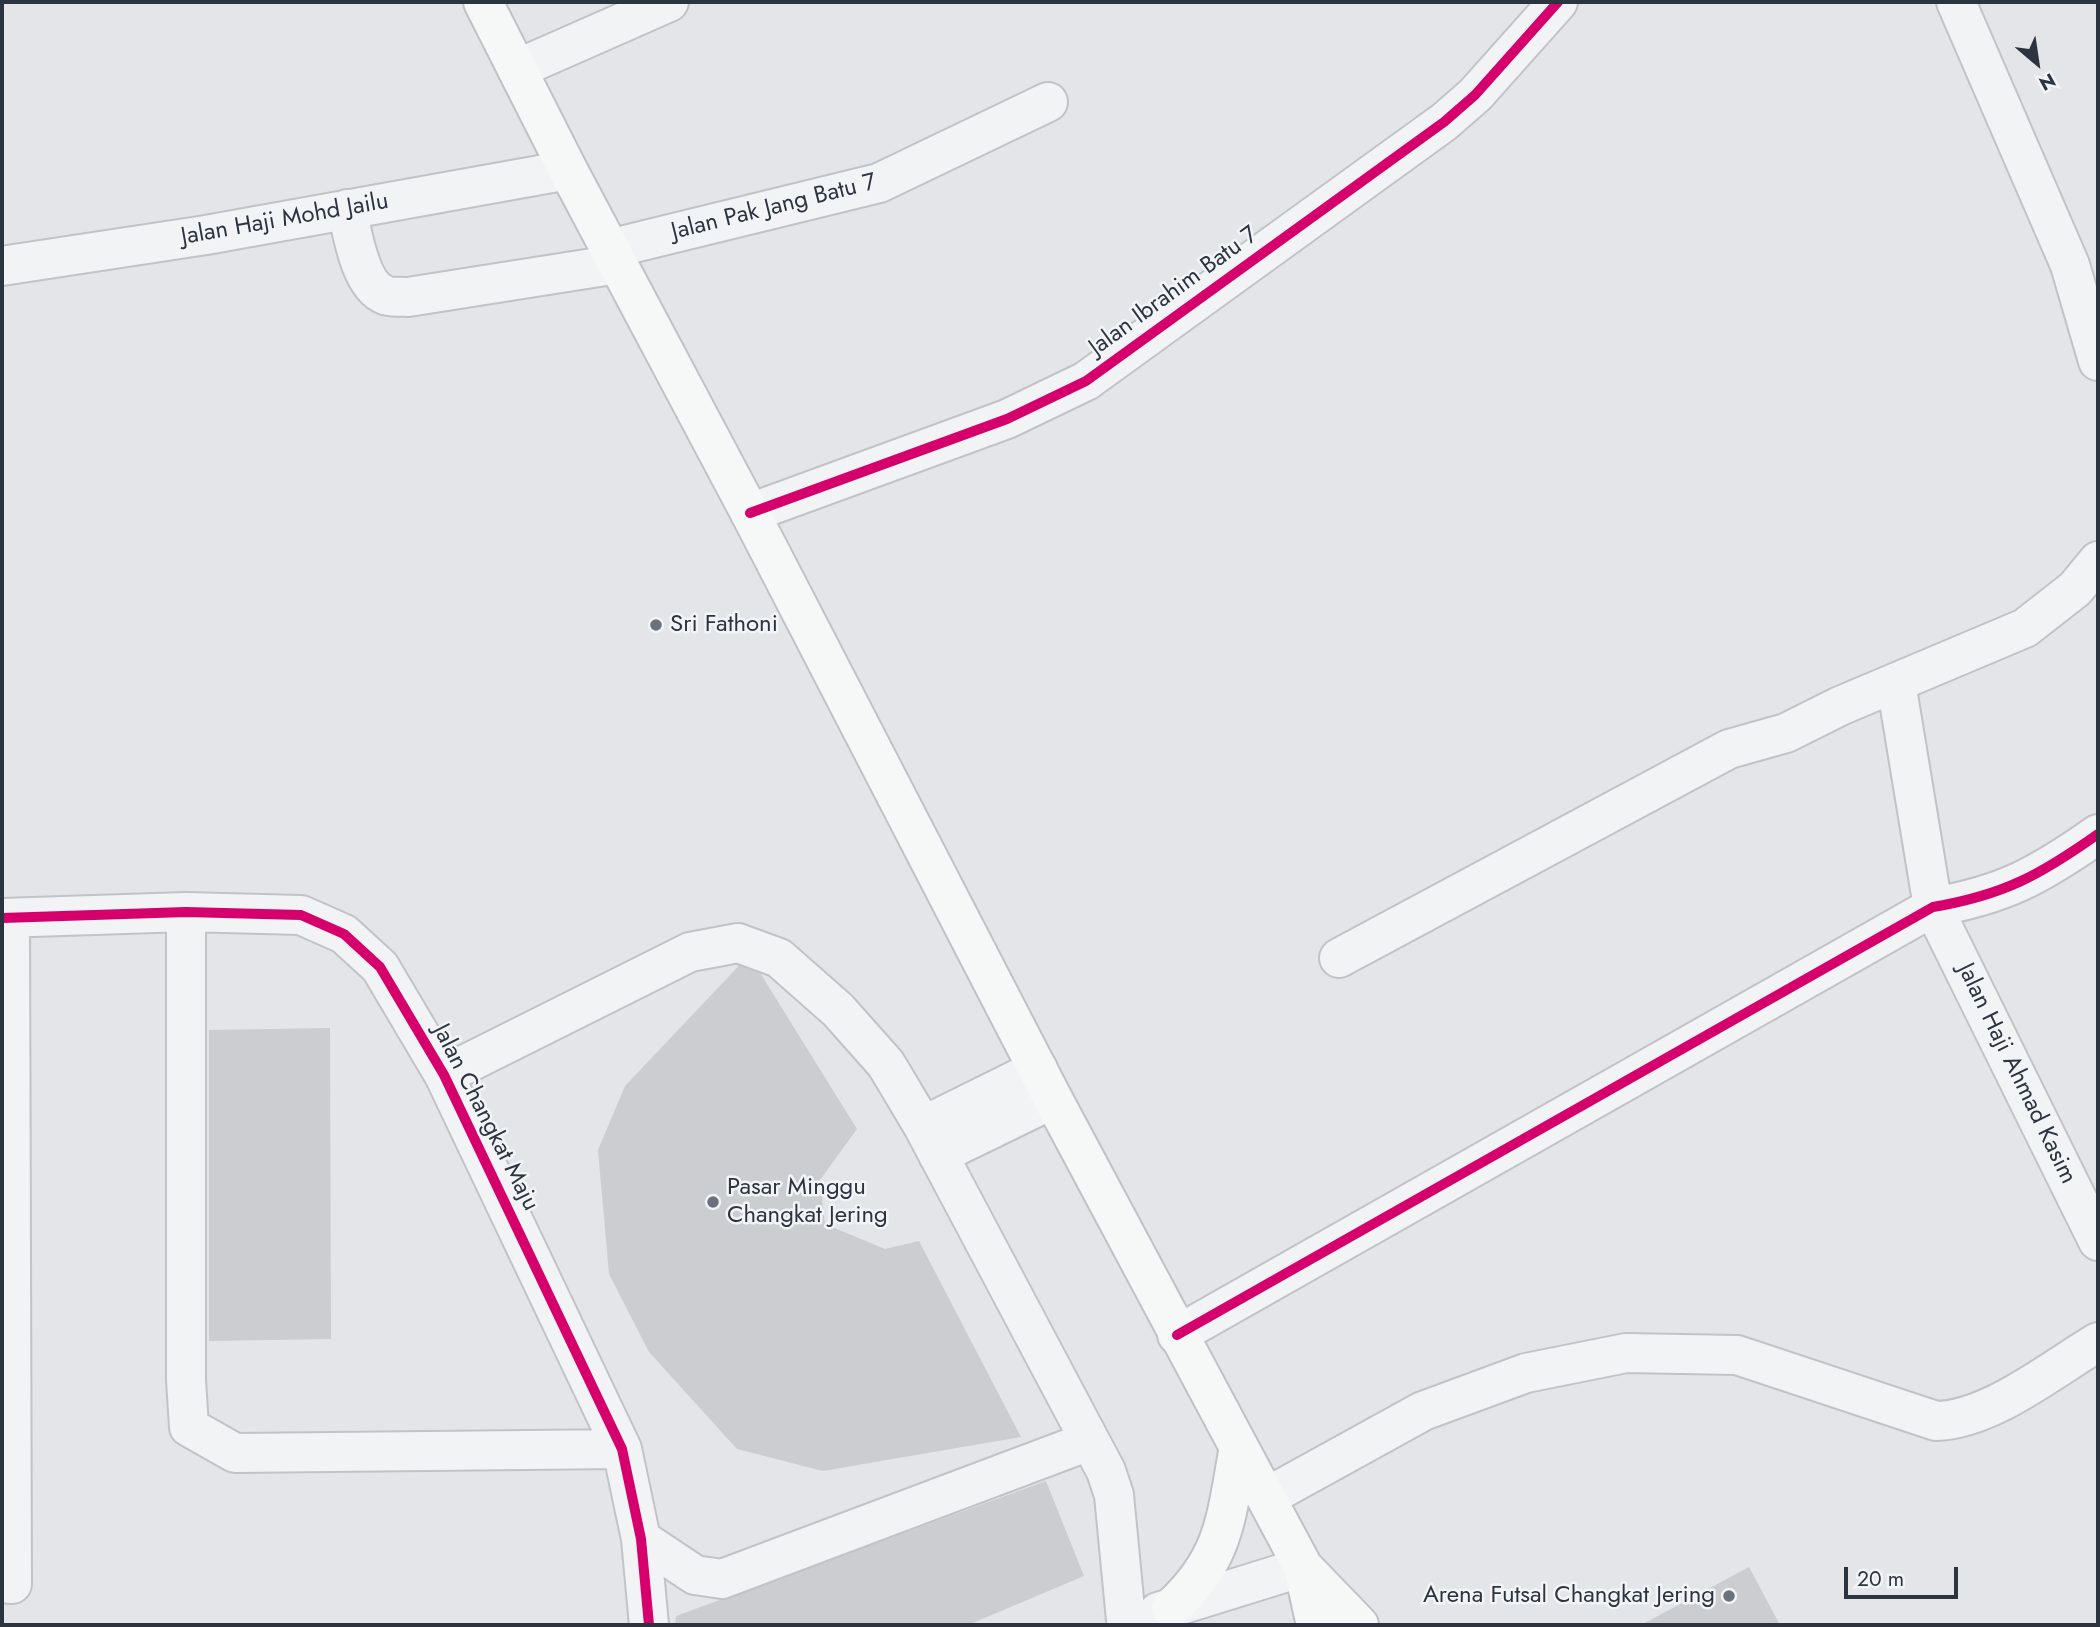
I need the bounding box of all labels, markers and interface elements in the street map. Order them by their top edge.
north arrow [2002,28,2072,98]
text: N [2034,66,2061,97]
street label: Jalan Pak Jang Batu 7 [669,169,879,247]
street label: Jalan Haji Mohd Jailu [179,188,391,252]
street label: Jalan Ibrahim Batu 7 [1084,221,1264,363]
place label: Sri Fathoni [670,611,778,639]
marker: Sri Fathoni [648,617,664,633]
street label: Jalan Haji Ahmad Kasim [1950,959,2082,1189]
street label: Jalan Changkat Maju [425,1020,545,1216]
place label: Pasar Minggu Changkat Jering [727,1174,888,1230]
marker: Pasar Minggu Changkat Jering [705,1194,721,1210]
scale bar [1848,1554,1962,1598]
text: 20 m [1857,1564,1904,1594]
place label: Arena Futsal Changkat Jering [1423,1582,1715,1610]
marker: Arena Futsal Changkat Jering [1721,1588,1737,1604]

